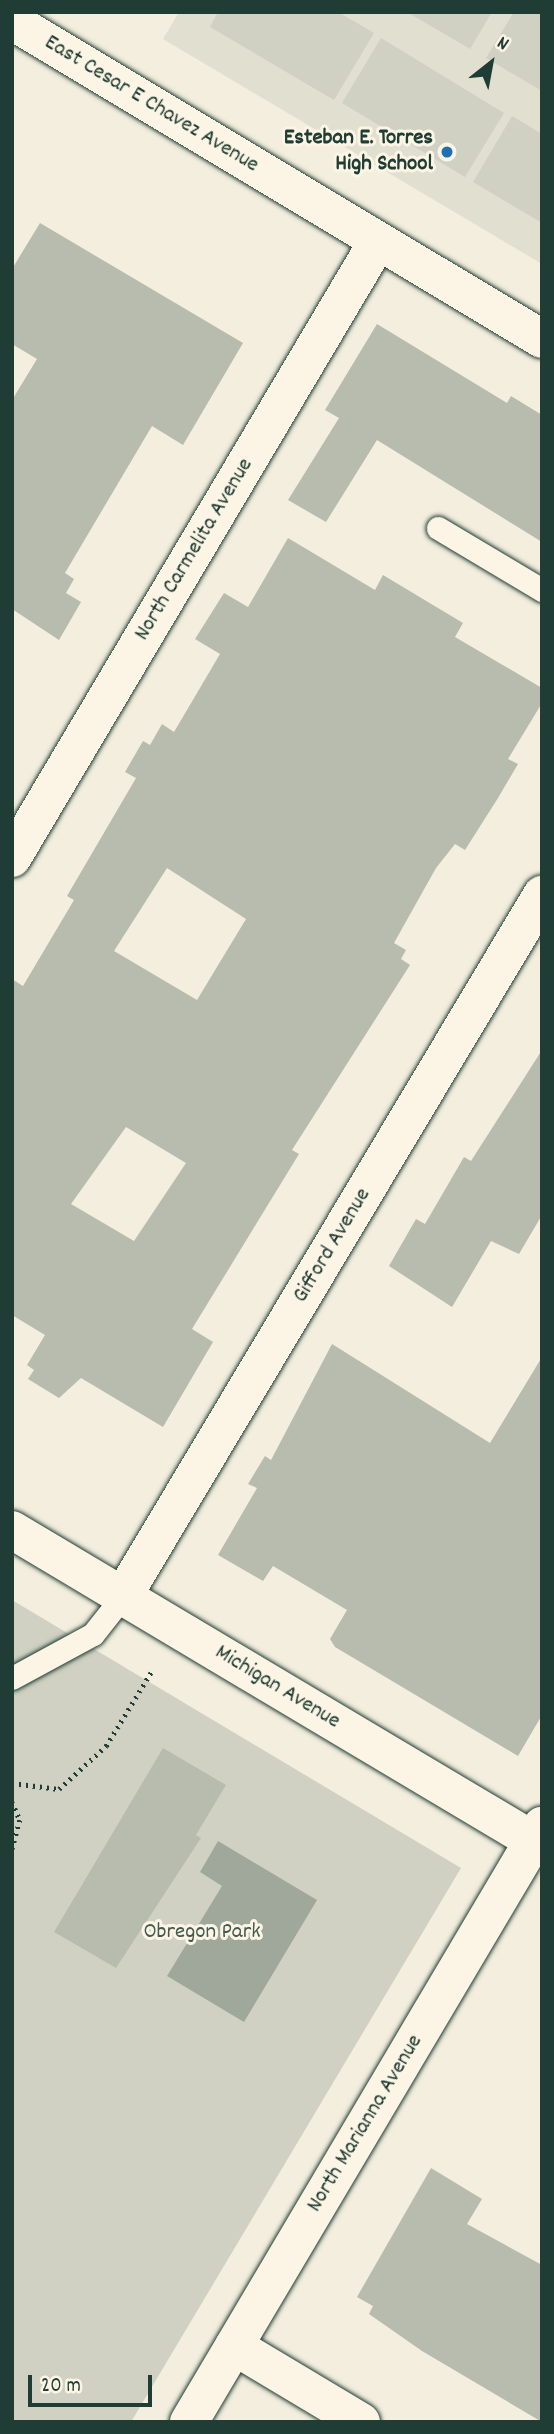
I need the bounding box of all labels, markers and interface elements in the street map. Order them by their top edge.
north arrow [456,28,526,98]
street label: East Cesar E Chavez Avenue [39,30,263,180]
text: N [491,31,513,59]
place label: Esteban E. Torres High School [284,125,433,179]
marker: Esteban E. Torres High School [439,144,455,160]
street label: North Carmelita Avenue [130,454,260,646]
street label: Gifford Avenue [288,1184,378,1308]
street label: Michigan Avenue [209,1640,345,1736]
park label: Obregon Park [143,1919,261,1947]
street label: North Marianna Avenue [302,2030,430,2218]
scale bar [32,2360,156,2404]
text: 20 m [41,2372,81,2402]

